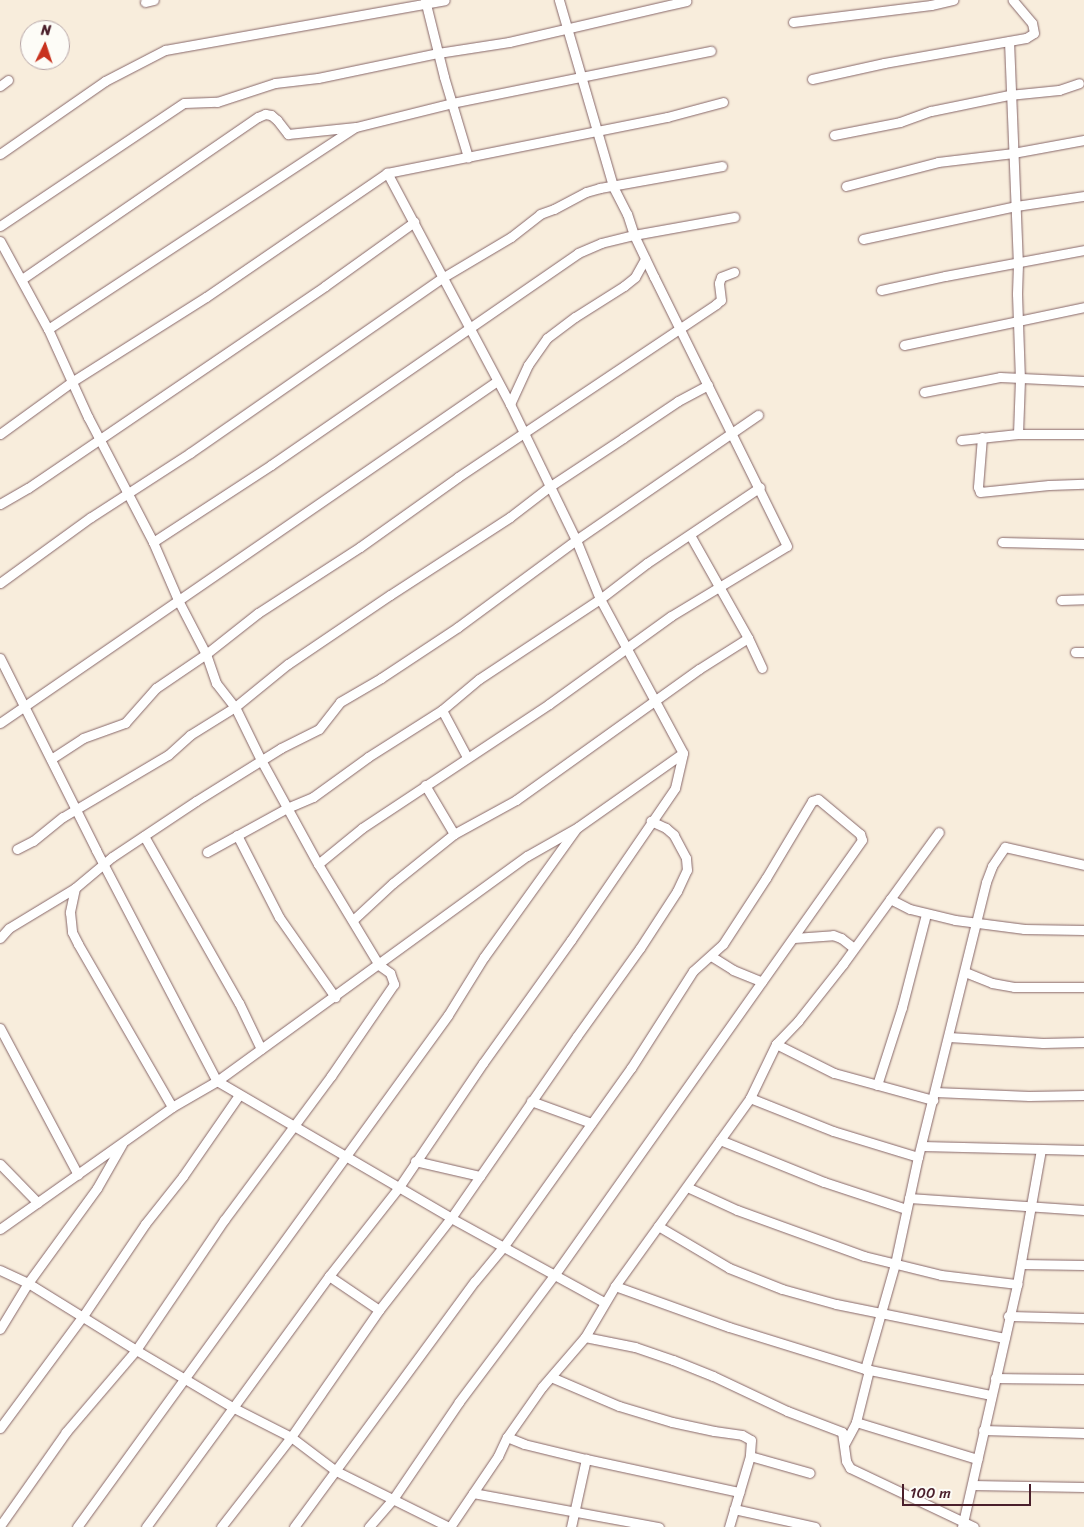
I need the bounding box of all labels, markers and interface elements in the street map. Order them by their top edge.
text: N [40,18,52,43]
north arrow [20,20,70,70]
scale bar [904,1474,1033,1506]
text: 100 m [910,1480,951,1506]

